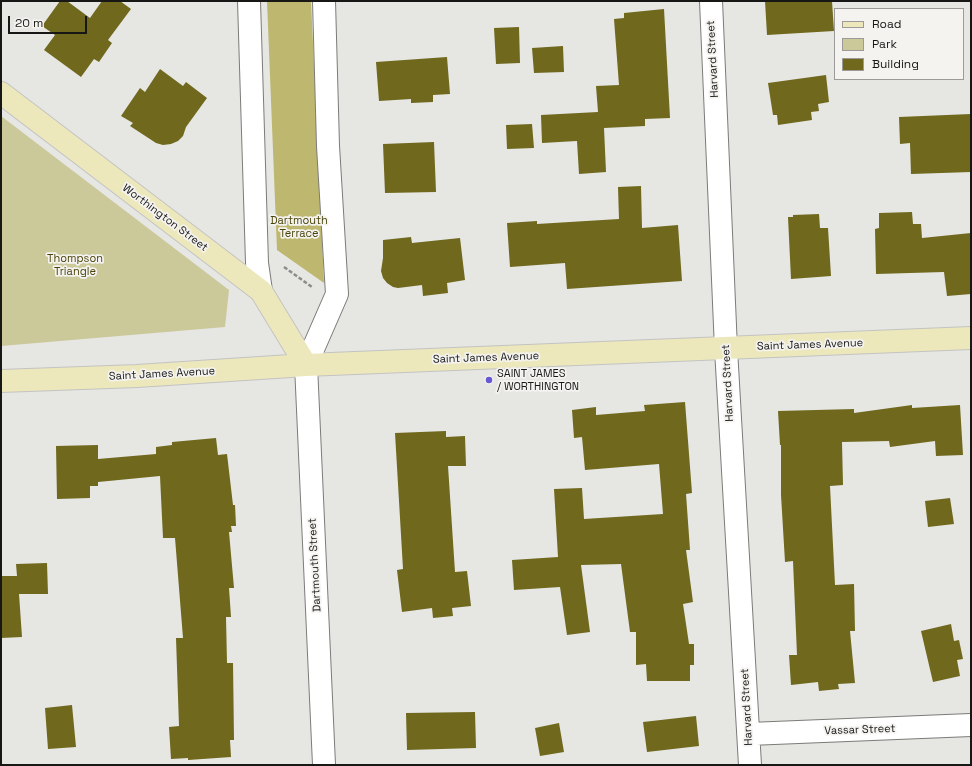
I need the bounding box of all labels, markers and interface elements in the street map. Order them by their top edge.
scale bar [10,8,89,34]
legend [834,8,964,80]
text: 20 m [15,15,43,31]
text: Road [872,16,901,32]
street label: Harvard Street [704,20,722,98]
text: Park [872,36,897,52]
text: Building [872,56,919,72]
street label: Worthington Street [120,182,210,254]
park label: Dartmouth Terrace [270,214,328,240]
park label: Thompson Triangle [47,252,103,278]
street label: Saint James Avenue [757,337,863,353]
street label: Harvard Street [719,344,737,422]
street label: Saint James Avenue [433,350,539,366]
street label: Saint James Avenue [109,365,215,383]
place label: SAINT JAMES / WORTHINGTON [497,367,579,393]
marker: SAINT JAMES / WORTHINGTON [484,375,494,385]
street label: Dartmouth Street [306,518,324,612]
street label: Harvard Street [738,668,756,746]
street label: Vassar Street [824,722,896,738]

